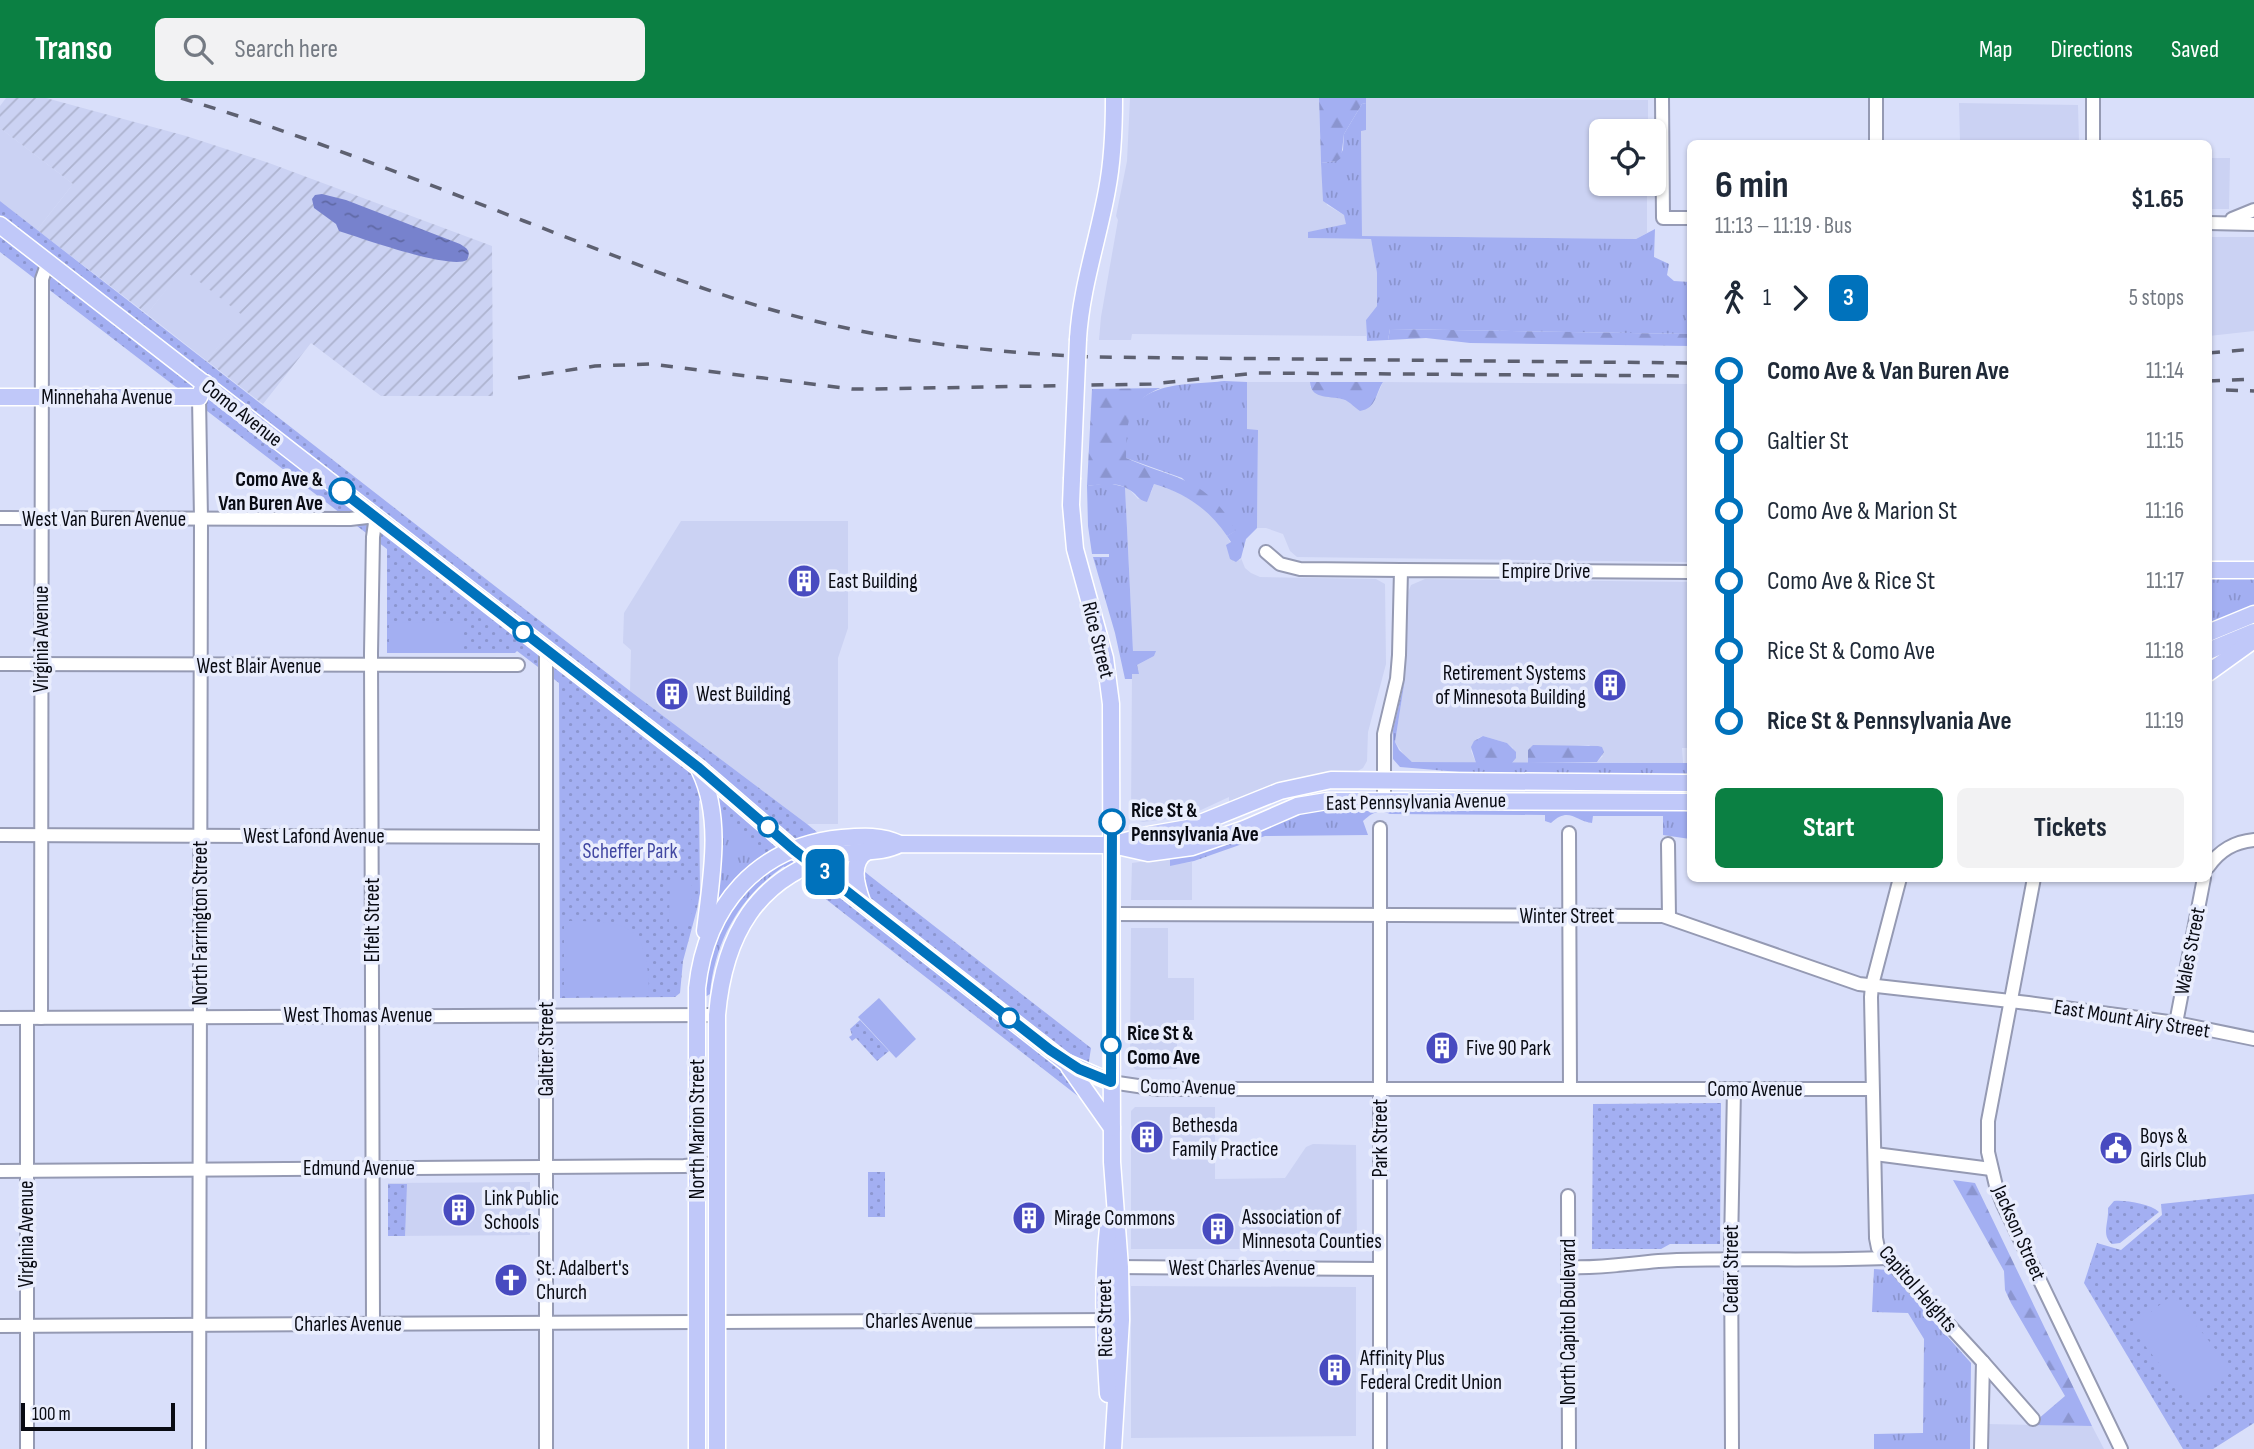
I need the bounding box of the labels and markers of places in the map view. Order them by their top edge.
place label: Como Ave & Van Buren Ave [218,467,323,516]
marker: Como Ave & Van Buren Ave [329,478,355,504]
building icon: East Building [785,562,823,600]
place label: East Building [828,569,918,594]
unlabelled marker [513,622,533,642]
place label: Retirement Systems of Minnesota Building [1435,661,1586,710]
building icon: Retirement Systems of Minnesota Building [1591,666,1629,704]
building icon: West Building [653,675,691,713]
place label: West Building [696,682,791,707]
place label: Rice St & Pennsylvania Ave [1131,798,1259,847]
marker: Rice St & Pennsylvania Ave [1099,809,1125,835]
unlabelled marker [758,817,778,837]
unlabelled marker [999,1008,1019,1028]
place label: Rice St & Como Ave [1127,1021,1200,1070]
building icon: Five 90 Park [1423,1029,1461,1067]
marker: Rice St & Como Ave [1101,1035,1121,1055]
place label: Five 90 Park [1466,1036,1551,1061]
place label: Bethesda Family Practice [1172,1113,1278,1162]
building icon: Bethesda Family Practice [1128,1118,1166,1156]
place label: Boys & Girls Club [2140,1124,2207,1173]
public building icon: Boys & Girls Club [2097,1129,2135,1167]
place label: Link Public Schools [484,1186,559,1235]
building icon: Link Public Schools [440,1191,478,1229]
building icon: Mirage Commons [1010,1199,1048,1237]
place label: Association of Minnesota Counties [1241,1205,1382,1254]
place label: Mirage Commons [1054,1206,1175,1231]
building icon: Association of Minnesota Counties [1199,1210,1237,1248]
place label: St. Adalbert's Church [536,1256,629,1305]
church icon: St. Adalbert's Church [492,1261,530,1299]
place label: Affinity Plus Federal Credit Union [1359,1346,1502,1395]
building icon: Affinity Plus Federal Credit Union [1316,1351,1354,1389]

